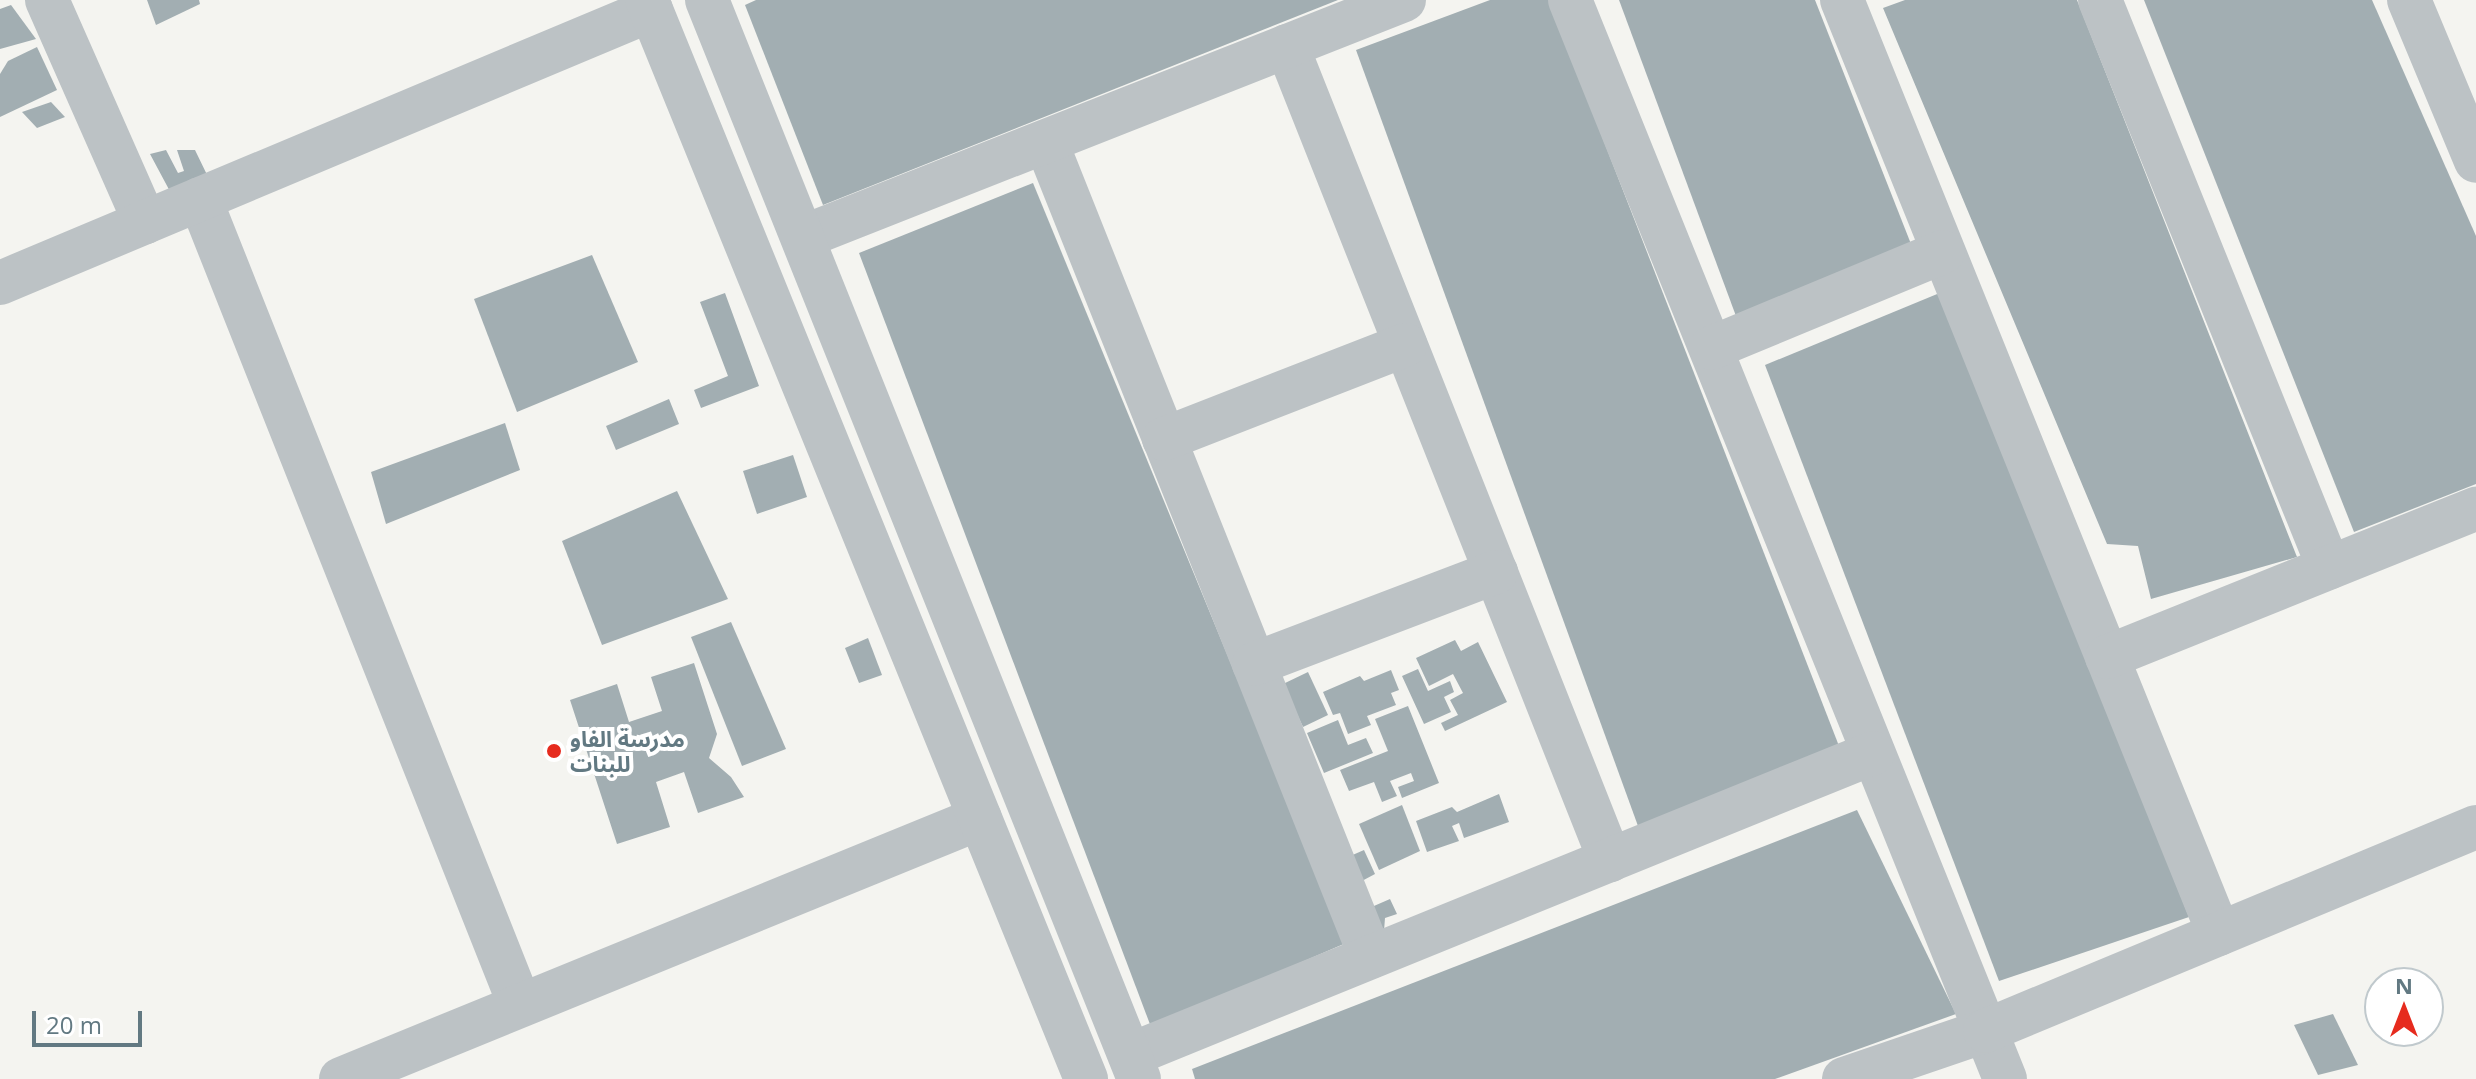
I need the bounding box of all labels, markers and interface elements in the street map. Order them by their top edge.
place label: مدرسة الفاو للبنات [570,725,685,776]
marker: مدرسة الفاو للبنات [545,742,563,760]
north arrow [2364,967,2444,1047]
text: N [2395,970,2413,1000]
scale bar [36,995,146,1045]
text: 20 m [46,1008,102,1041]

